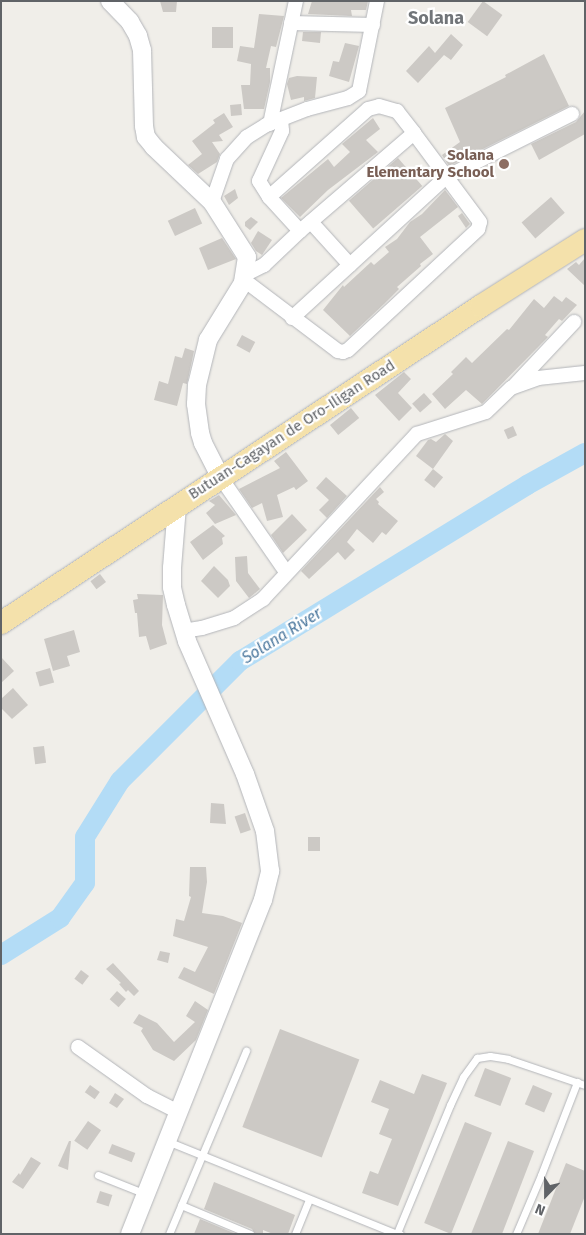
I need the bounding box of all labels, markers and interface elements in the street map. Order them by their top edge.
district label: Solana [408,7,464,29]
place label: Solana Elementary School [366,146,494,181]
marker: Solana Elementary School [498,158,510,170]
street label: Butuan-Cagayan de Oro-Iligan Road [185,356,399,504]
water label: Solana River [239,604,325,668]
north arrow [521,1170,571,1220]
text: N [533,1200,548,1219]

